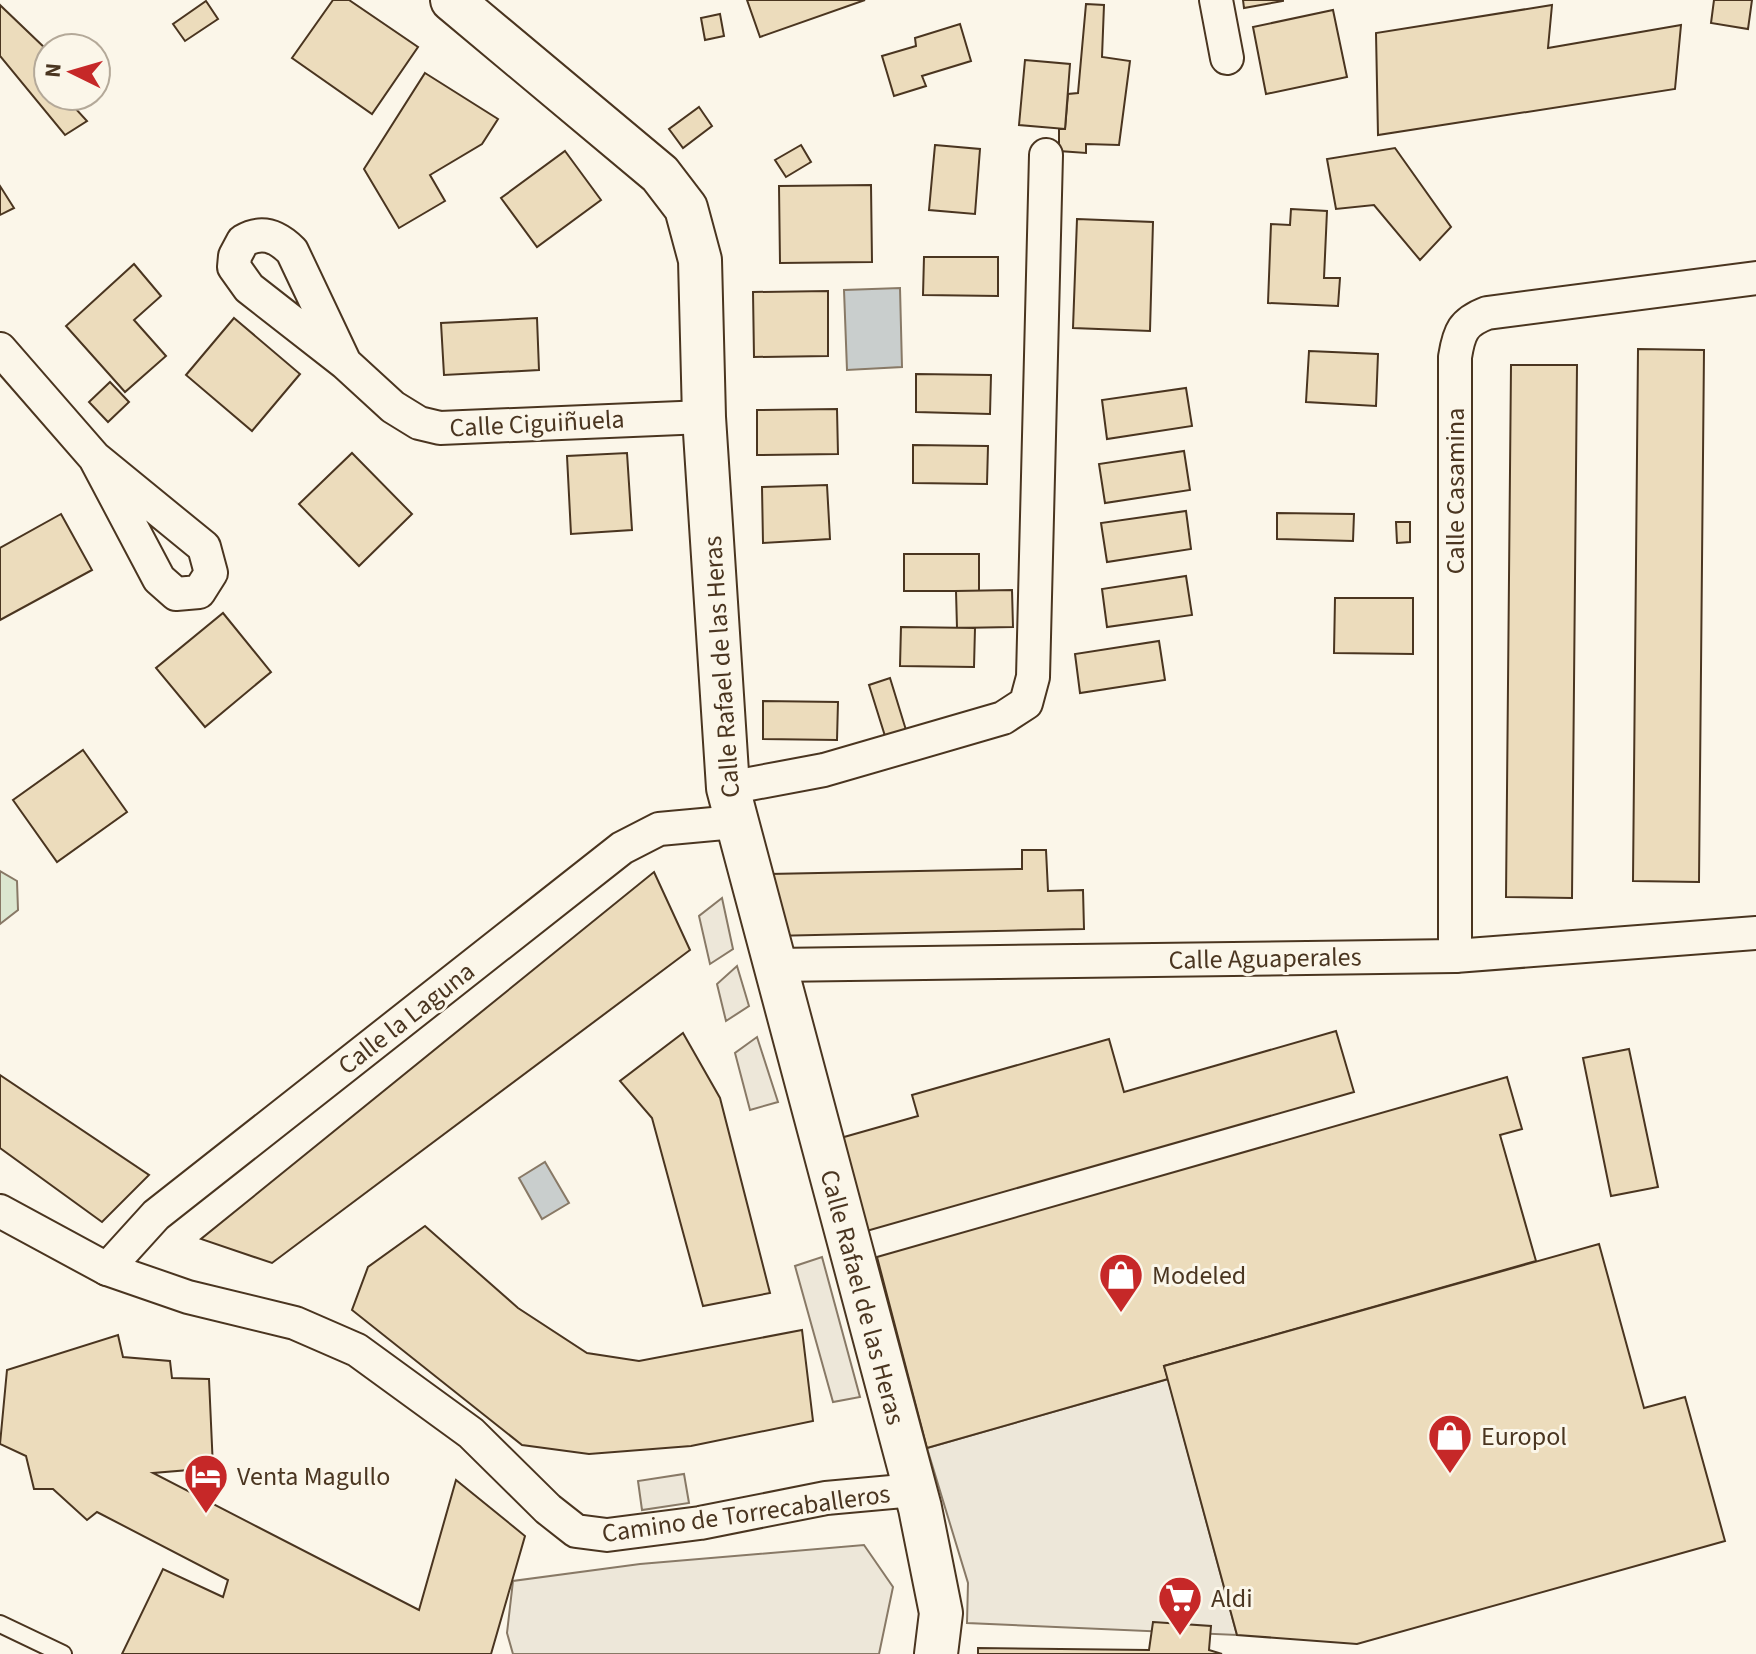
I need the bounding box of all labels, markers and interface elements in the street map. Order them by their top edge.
north arrow [32,32,112,112]
text: N [36,62,70,79]
street label: Calle Ciguiñuela [449,400,625,447]
street label: Calle Casamina [1437,408,1474,574]
street label: Calle Rafael de las Heras [694,535,749,799]
street label: Calle Aguaperales [1168,938,1362,979]
street label: Calle la Laguna [330,953,483,1084]
street label: Calle Rafael de las Heras [811,1166,914,1429]
shop icon: Modeled [1097,1251,1145,1314]
place label: Modeled [1152,1257,1246,1294]
shop icon: Europol [1426,1412,1474,1475]
place label: Europol [1481,1418,1567,1455]
hotel icon: Venta Magullo [182,1452,230,1515]
place label: Venta Magullo [237,1458,390,1495]
street label: Camino de Torrecaballeros [600,1475,893,1552]
supermarket icon: Aldi [1156,1574,1204,1637]
place label: Aldi [1211,1580,1253,1617]

